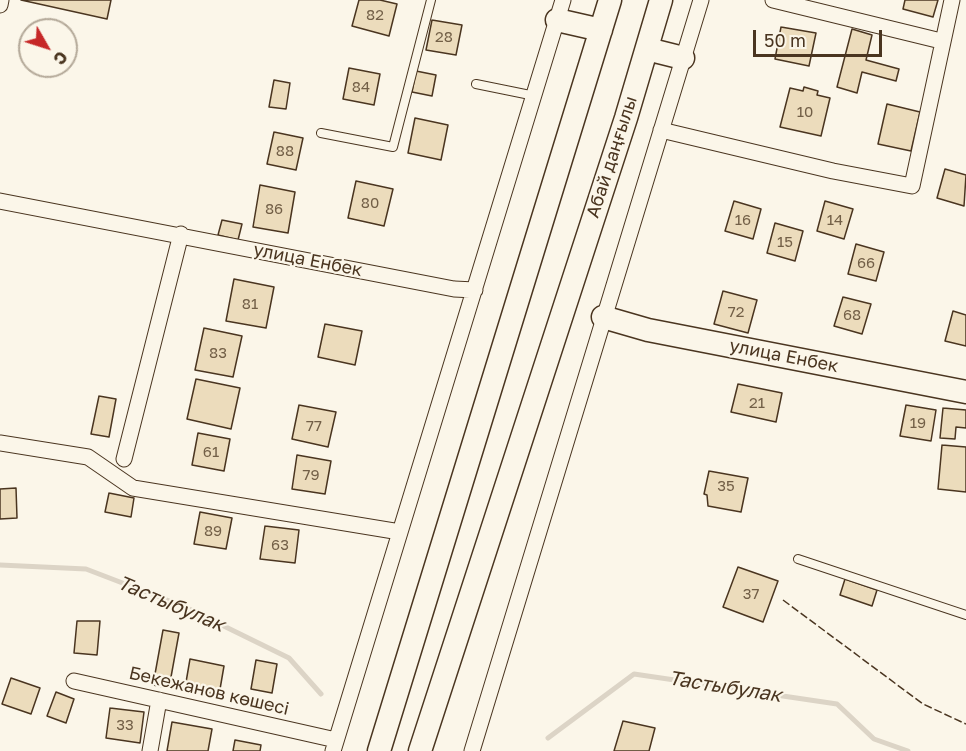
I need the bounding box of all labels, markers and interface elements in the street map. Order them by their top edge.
house number: 82 [366,6,384,24]
north arrow [18,18,78,78]
scale bar [756,18,885,56]
house number: 28 [435,28,453,46]
text: 50 m [764,29,806,51]
text: С [49,47,72,69]
house number: 84 [352,78,370,96]
street label: Абай даңғылы [582,93,642,221]
house number: 10 [797,103,813,121]
house number: 88 [276,142,294,160]
house number: 80 [361,194,379,212]
house number: 86 [265,200,283,218]
house number: 16 [735,211,751,229]
house number: 14 [827,211,843,229]
house number: 15 [777,233,793,251]
street label: улица Енбек [252,239,364,281]
house number: 66 [857,254,875,272]
house number: 81 [242,295,258,313]
house number: 72 [728,303,744,321]
house number: 68 [843,306,861,324]
street label: улица Енбек [728,335,840,377]
house number: 83 [209,344,227,362]
house number: 21 [749,394,765,412]
house number: 19 [910,414,926,432]
house number: 77 [306,417,322,435]
house number: 61 [203,443,219,461]
house number: 79 [302,466,320,484]
house number: 35 [717,477,735,495]
house number: 89 [204,522,222,540]
house number: 63 [271,536,289,554]
water label: Тастыбулак [114,571,228,637]
house number: 37 [743,585,759,603]
street label: Бекежанов көшесі [127,662,291,720]
water label: Тастыбулак [667,666,783,708]
house number: 33 [116,716,134,734]

